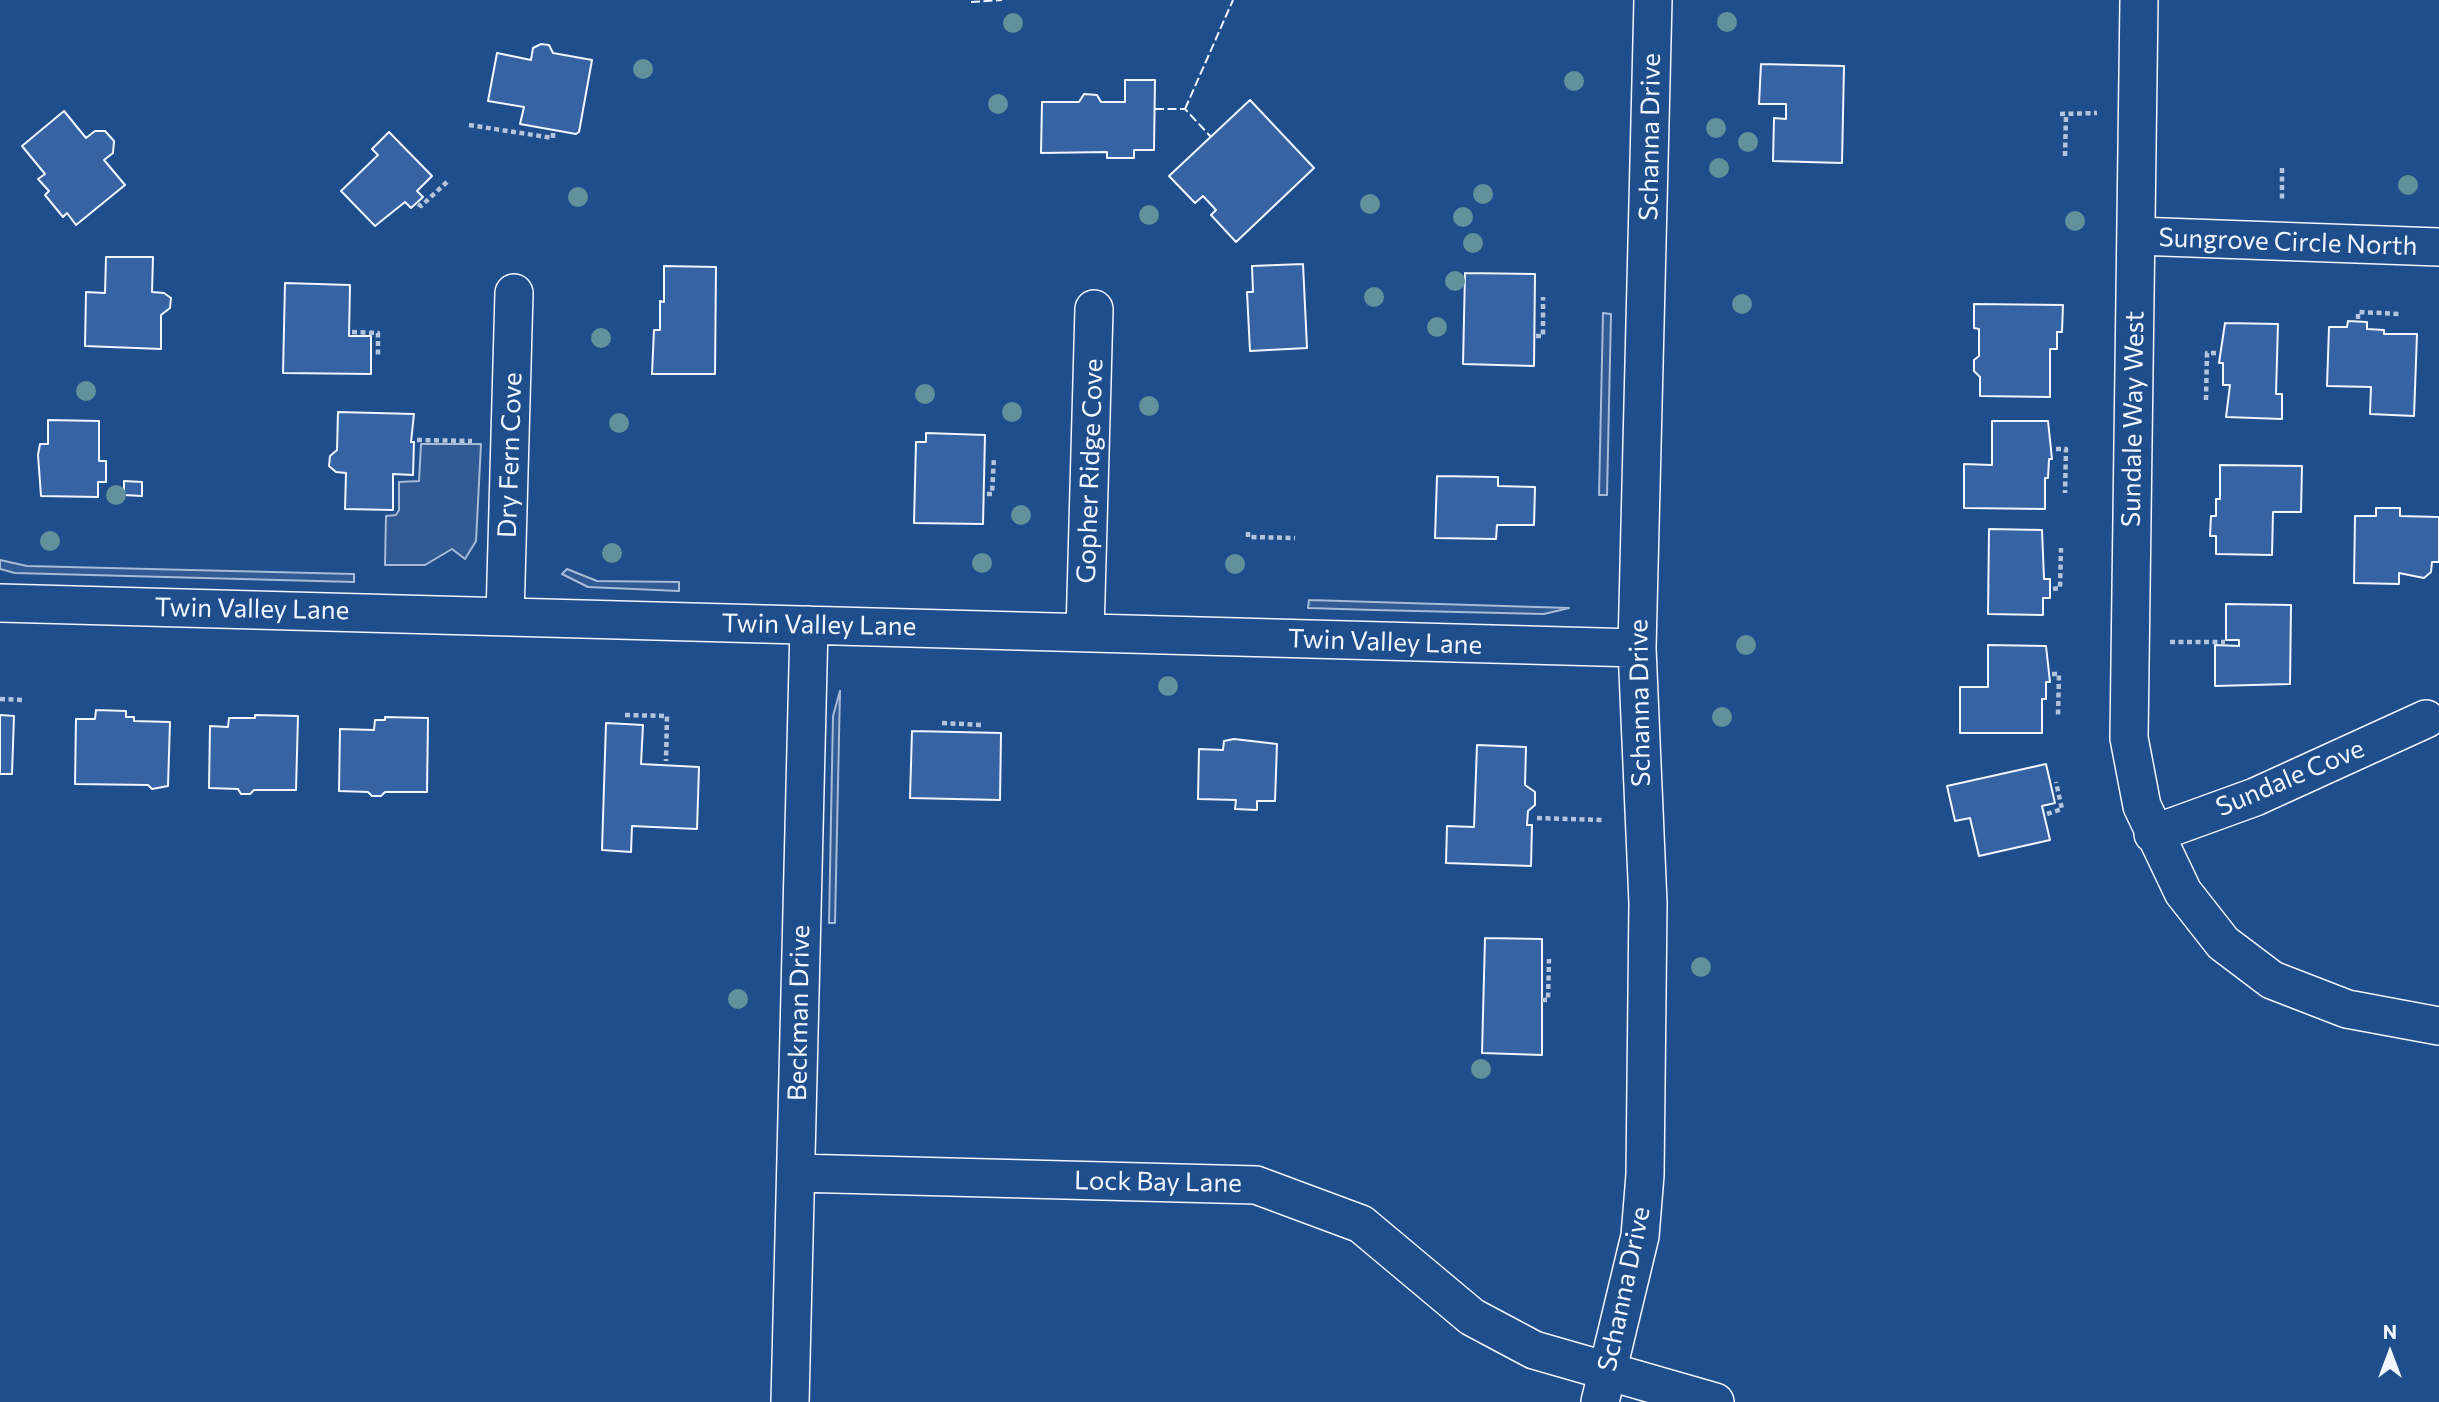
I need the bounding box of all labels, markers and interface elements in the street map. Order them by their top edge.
street label: Schanna Drive [1633,53,1667,221]
street label: Sungrove Circle North [2158,222,2418,262]
street label: Sundale Way West [2116,311,2150,527]
street label: Gopher Ridge Cove [1070,358,1110,584]
street label: Dry Fern Cove [492,372,528,538]
street label: Twin Valley Lane [154,592,350,626]
street label: Twin Valley Lane [721,608,917,642]
street label: Schanna Drive [1623,619,1657,787]
street label: Twin Valley Lane [1287,623,1483,661]
street label: Sundale Cove [2211,733,2369,823]
street label: Beckman Drive [782,925,816,1101]
street label: Lock Bay Lane [1074,1165,1242,1199]
street label: Schanna Drive [1591,1204,1657,1374]
north arrow [2355,1318,2425,1388]
text: N [2383,1320,2397,1343]

